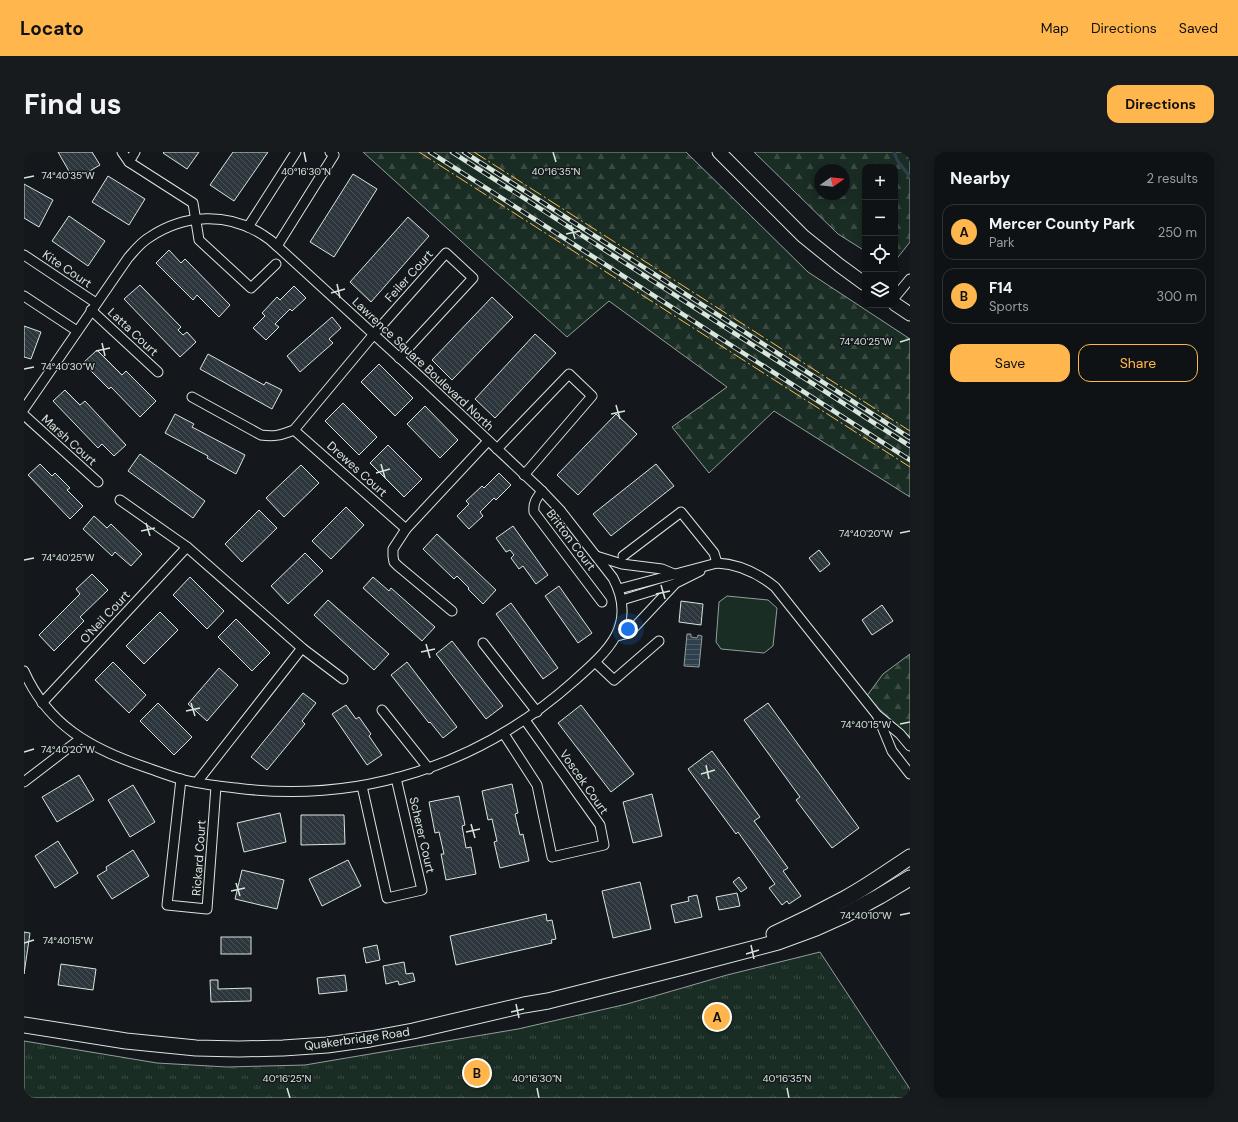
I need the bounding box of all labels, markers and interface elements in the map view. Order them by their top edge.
text: Locato [20,16,84,41]
text: Map [1041,19,1069,37]
text: Directions [1091,19,1157,37]
text: Saved [1179,19,1218,37]
button: Directions [1107,85,1214,123]
text: Find us [24,86,122,123]
north arrow [814,164,850,200]
map controls [862,164,898,308]
button: + [862,164,898,200]
text: 40°16'30"N [281,165,331,178]
text: 40°16'35"N [532,165,581,178]
text: Nearby [950,167,1010,189]
text: 74°40'35"W [41,169,95,182]
text: 2 results [1147,170,1198,187]
button: − [862,200,898,236]
text: Mercer County Park [989,214,1135,234]
text: A [959,224,969,241]
text: 250 m [1158,224,1197,241]
text: Park [989,234,1015,251]
button: locate [862,236,898,272]
street label: Feiler Court [381,246,437,305]
street label: Kite Court [39,247,95,291]
button: layers [862,272,898,308]
text: F14 [989,278,1013,298]
text: B [960,288,968,305]
text: 300 m [1156,288,1197,305]
street label: Lawrence Square Boulevard North [349,294,497,434]
text: Sports [989,298,1029,315]
street label: Latta Court [104,304,162,360]
text: 74°40'25"W [839,335,893,348]
button: Save [950,344,1070,382]
button: Share [1078,344,1198,382]
text: 74°40'30"W [41,360,95,373]
street label: Marsh Court [38,411,100,469]
street label: Drewes Court [324,438,391,500]
street label: Britton Court [543,506,599,574]
text: 74°40'20"W [839,527,893,540]
text: 74°40'25"W [41,551,95,564]
street label: O'Neil Court [76,587,134,647]
your location [618,619,638,639]
text: 74°40'15"W [841,718,892,731]
text: 74°40'20"W [41,743,95,756]
street label: Voscek Court [556,747,612,818]
street label: Scherer Court [405,795,439,875]
street label: Rickard Court [188,819,210,897]
text: 74°40'10"W [840,909,892,922]
text: 74°40'15"W [43,934,94,947]
pin: A [704,1002,730,1032]
street label: Quakerbridge Road [303,1024,411,1054]
pin: B [464,1058,490,1088]
text: 40°16'25"N [263,1072,312,1085]
text: 40°16'30"N [512,1072,562,1085]
text: 40°16'35"N [763,1072,812,1085]

